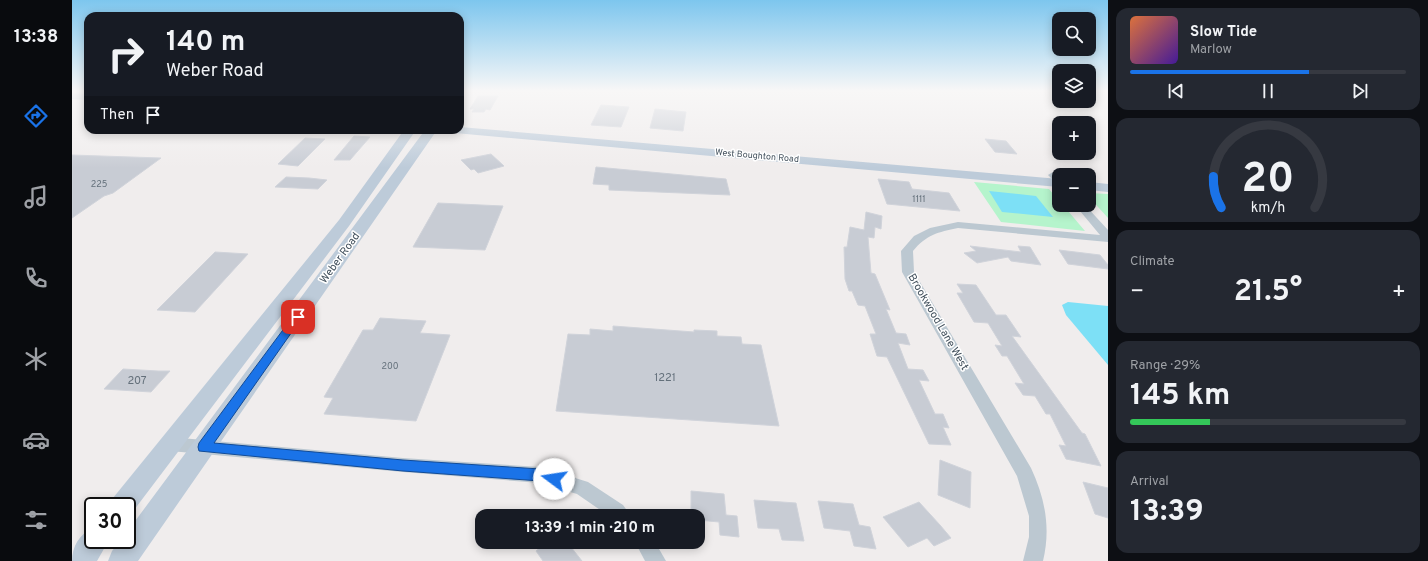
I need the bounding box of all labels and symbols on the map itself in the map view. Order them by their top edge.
street label: West Boughton Road [715,147,799,165]
house number: 225 [91,179,107,190]
house number: 1111 [912,194,926,205]
street label: Weber Road [317,230,363,286]
street label: Brookwood Lane West [905,271,971,373]
pin [281,300,315,334]
house number: 200 [382,361,399,372]
house number: 1221 [654,371,676,385]
house number: 207 [127,374,147,388]
position arrow [533,458,575,500]
speed limit sign: 30 [84,497,136,549]

